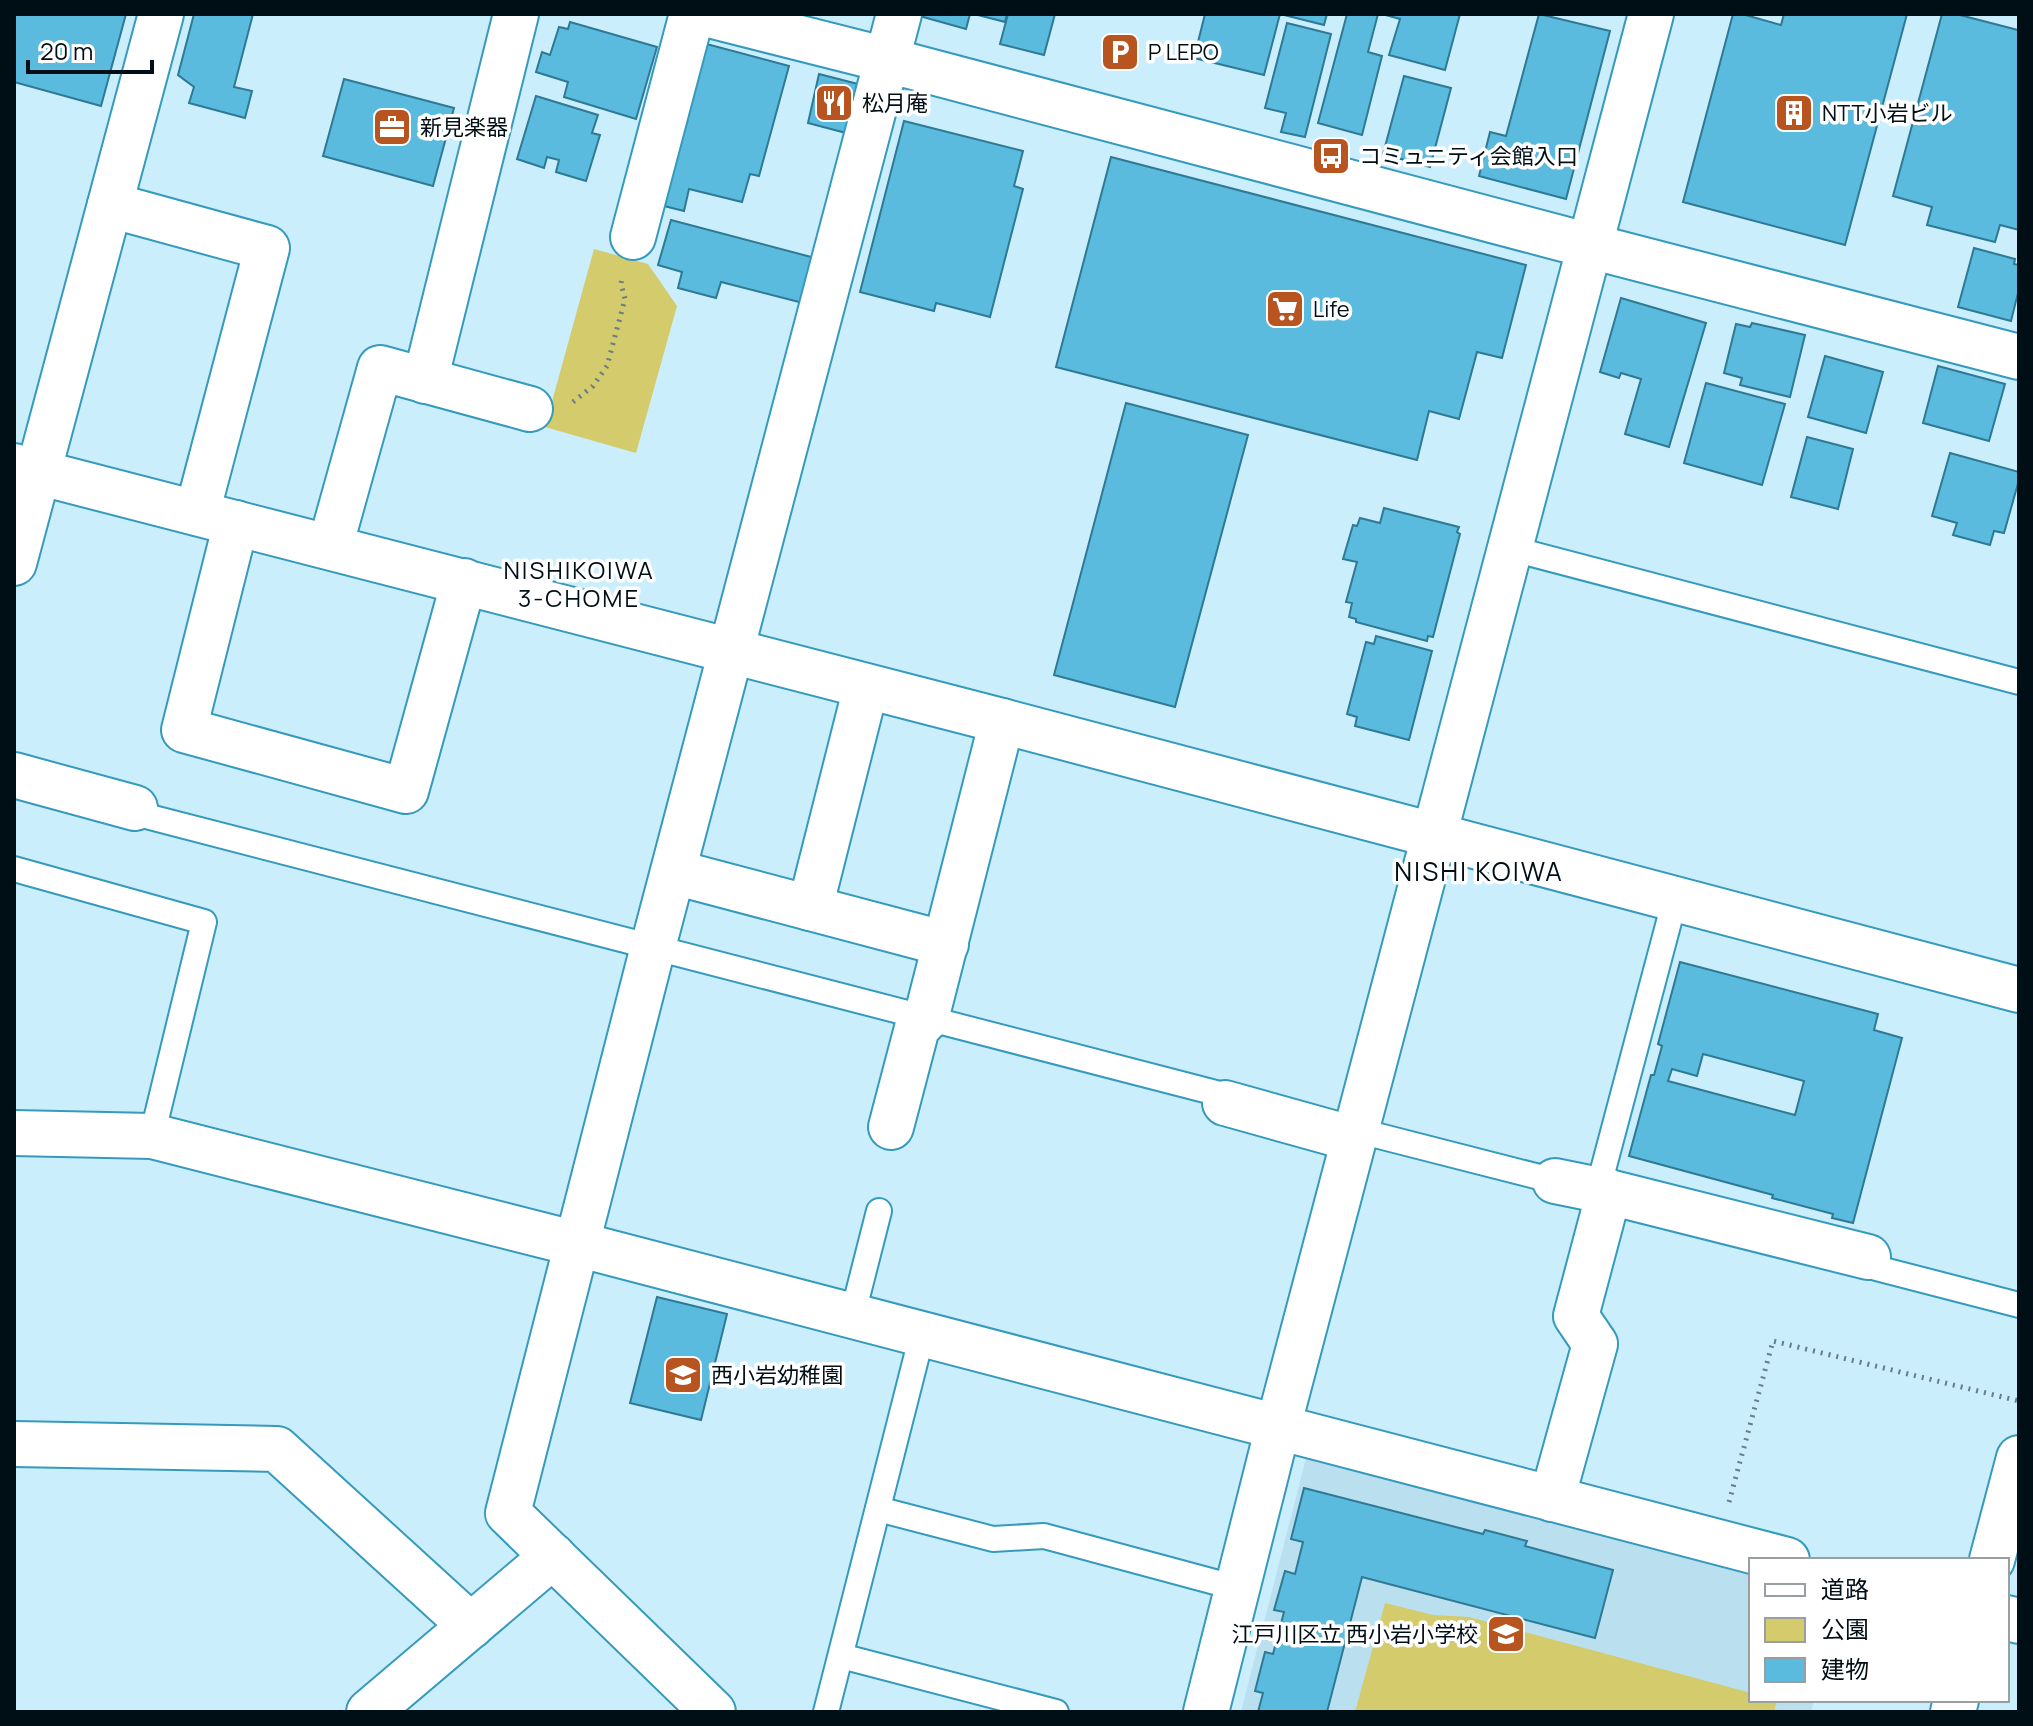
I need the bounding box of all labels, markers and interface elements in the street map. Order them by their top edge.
scale bar [28,24,152,74]
parking icon: P LEPO [1099,31,1141,73]
text: 20 m [40,34,93,67]
place label: P LEPO [1148,37,1219,67]
restaurant icon: 松月庵 [813,82,855,124]
place label: 松月庵 [862,88,928,118]
building icon: NTT小岩ビル [1773,92,1815,134]
place label: NTT小岩ビル [1822,98,1953,128]
office icon: 新見楽器 [371,106,413,148]
place label: 新見楽器 [420,112,508,142]
bus stop icon: コミュニティ会館入口 [1310,135,1352,177]
place label: コミュニティ会館入口 [1359,141,1578,171]
supermarket icon: Life [1264,288,1306,330]
place label: Life [1313,294,1350,324]
district label: NISHIKOIWA 3-CHOME [503,553,655,614]
district label: NISHI KOIWA [1394,853,1564,889]
school or university icon: 西小岩幼稚園 [662,1354,704,1396]
place label: 西小岩幼稚園 [711,1360,843,1390]
legend [1749,1558,2009,1702]
text: 道路 [1821,1572,1869,1605]
text: 公園 [1821,1612,1869,1645]
school or university icon: 江戸川区立 西小岩小学校 [1485,1613,1527,1655]
place label: 江戸川区立 西小岩小学校 [1232,1619,1478,1649]
text: 建物 [1821,1652,1869,1685]

